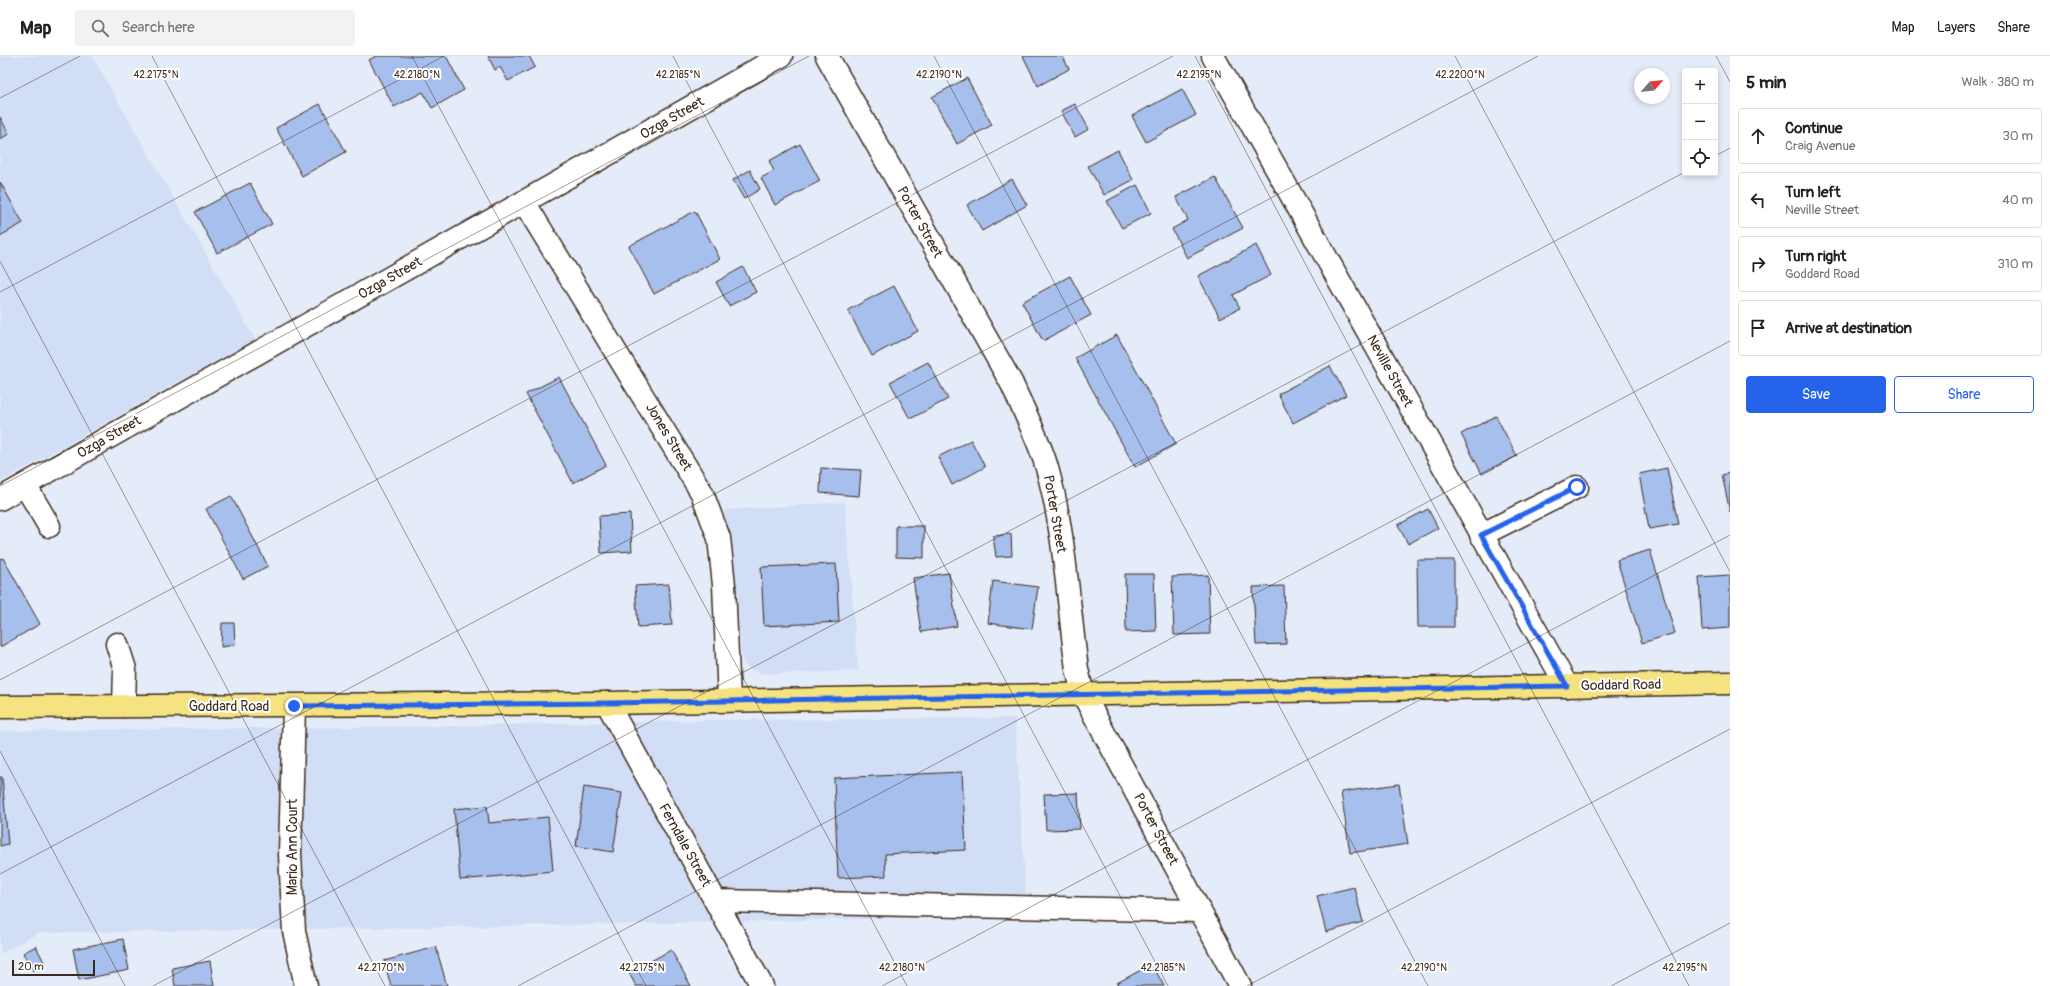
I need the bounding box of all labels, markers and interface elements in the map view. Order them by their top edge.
search box [75,10,355,46]
text: Map [20,16,51,40]
icon: search [89,17,111,39]
text: Search here [121,18,195,37]
text: Map [1892,19,1915,36]
text: Layers [1937,19,1975,36]
text: Share [1997,19,2030,36]
north arrow [1634,68,1670,104]
map controls [1682,68,1718,176]
button: + [1682,68,1718,104]
text: 42.2175°N [134,69,179,81]
text: 42.2180°N [394,69,440,81]
text: 42.2185°N [656,69,701,81]
text: 42.2190°N [916,69,962,81]
text: 42.2195°N [1177,69,1222,81]
text: 42.2200°N [1435,69,1485,81]
text: 5 min [1746,72,1786,93]
text: Walk · 380 m [1961,74,2034,90]
street label: Ozga Street [637,93,707,143]
button: − [1682,104,1718,140]
text: Continue [1785,119,1843,138]
icon: ahead [1747,125,1769,147]
text: 30 m [2003,128,2033,144]
text: Craig Avenue [1785,138,1855,154]
button: locate [1682,140,1718,176]
street label: Porter Street [893,183,947,261]
text: Turn left [1785,183,1841,202]
icon: left [1747,189,1769,211]
text: 40 m [2002,192,2033,208]
text: Neville Street [1785,202,1859,218]
text: Turn right [1785,247,1846,266]
street label: Ozga Street [355,253,425,303]
icon: right [1747,253,1769,275]
text: 310 m [1997,256,2033,272]
text: Goddard Road [1785,266,1860,282]
icon: arrive [1747,317,1769,339]
text: Arrive at destination [1785,319,1912,338]
street label: Neville Street [1363,332,1417,410]
button: Save [1746,376,1886,413]
button: Share [1894,376,2034,413]
street label: Jones Street [642,400,696,474]
street label: Ozga Street [74,412,144,462]
street label: Porter Street [1040,474,1070,555]
route start [1568,478,1586,496]
street label: Goddard Road [1581,676,1662,694]
route end [285,697,303,715]
street label: Goddard Road [189,698,269,715]
street label: Porter Street [1130,790,1182,868]
street label: Mario Ann Court [284,798,301,895]
street label: Ferndale Street [655,800,715,890]
scale bar [12,958,95,977]
text: 20 m [18,960,44,973]
text: 42.2170°N [358,962,404,974]
text: 42.2175°N [620,962,665,974]
text: 42.2180°N [879,962,925,974]
text: 42.2185°N [1141,962,1186,974]
text: 42.2190°N [1401,962,1447,974]
text: 42.2195°N [1663,962,1708,974]

